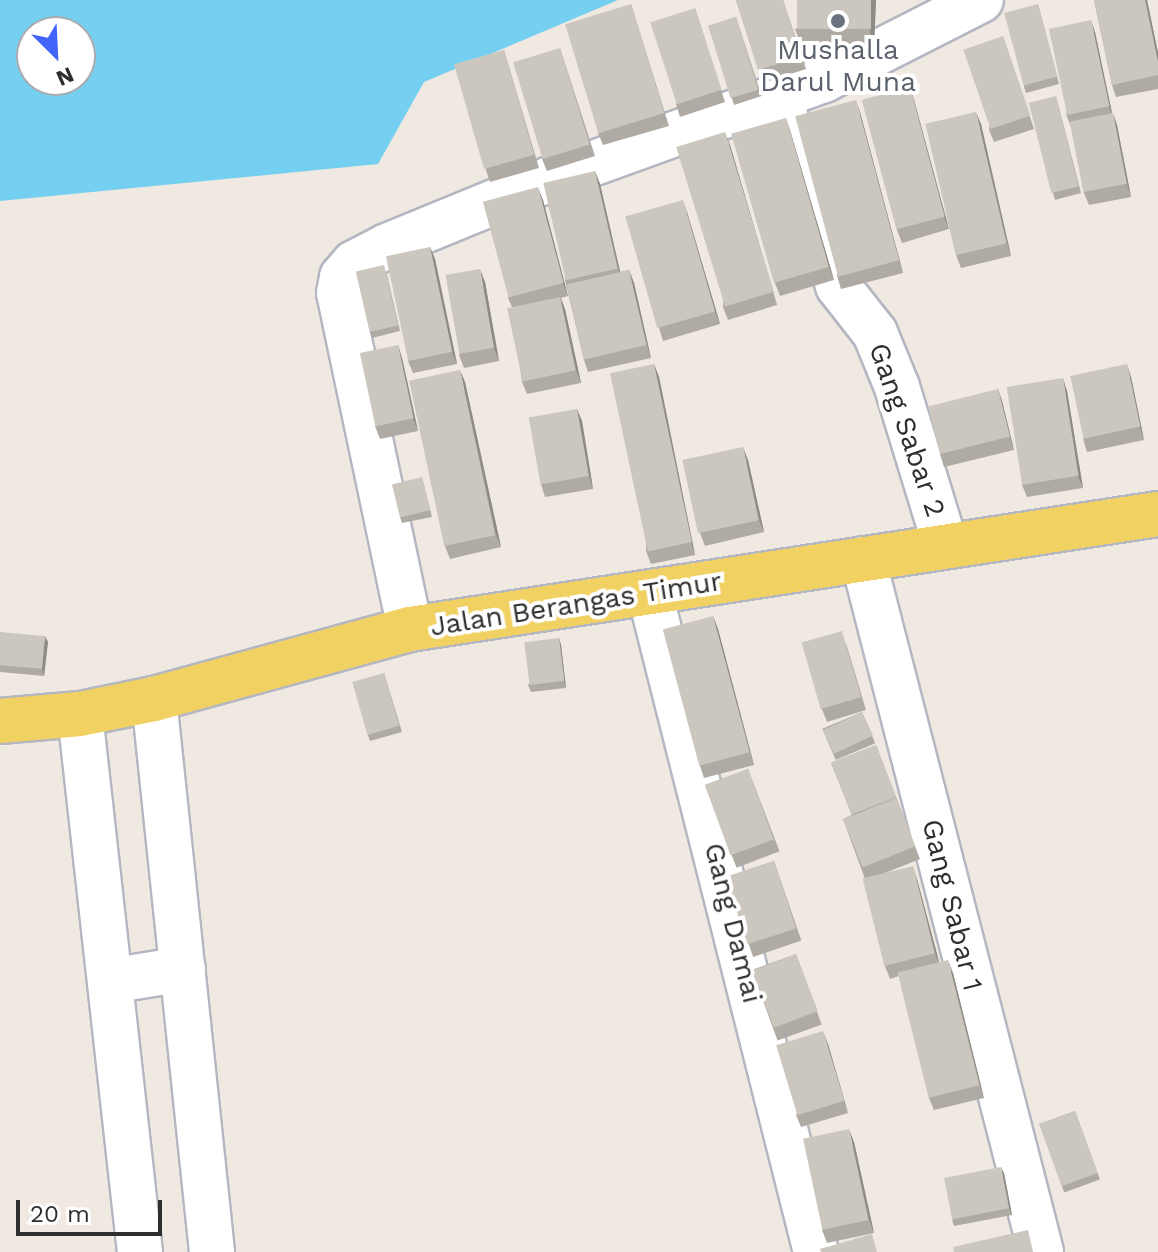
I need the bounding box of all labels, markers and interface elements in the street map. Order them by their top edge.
marker: Mushalla Darul Muna [829,12,847,30]
north arrow [16,16,96,96]
place label: Mushalla Darul Muna [760,33,916,99]
text: N [53,62,78,91]
street label: Gang Sabar 2 [861,338,953,522]
street label: Jalan Berangas Timur [427,564,725,644]
street label: Gang Sabar 1 [914,815,990,995]
street label: Gang Damai [697,839,769,1007]
scale bar [20,1184,166,1234]
text: 20 m [30,1200,90,1228]

